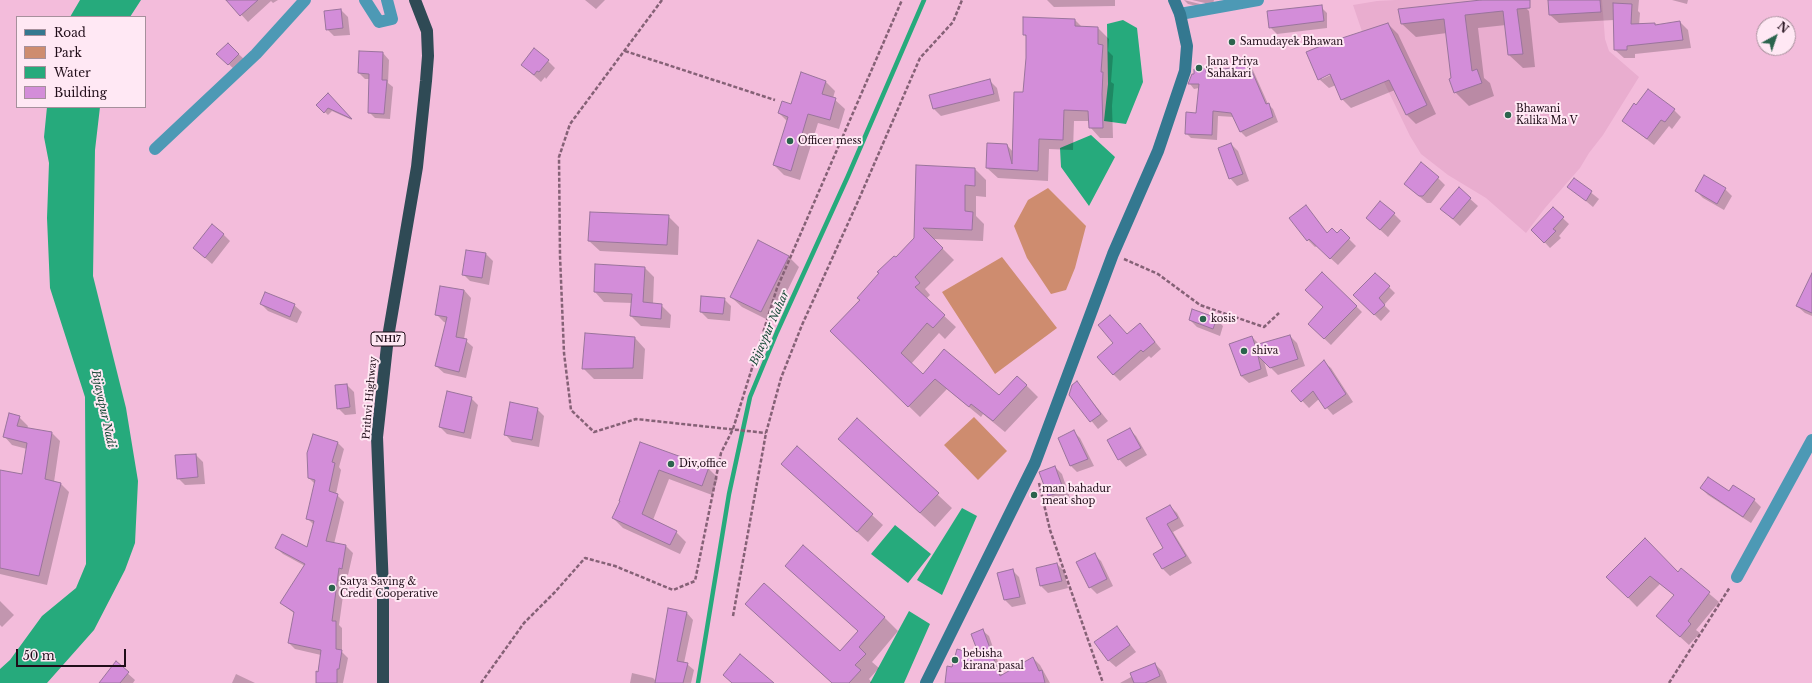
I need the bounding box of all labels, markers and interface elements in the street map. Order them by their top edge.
legend [16,16,146,108]
north arrow [1756,16,1796,56]
text: N [1775,19,1792,36]
text: Road [54,25,86,40]
place label: Samudayek Bhawan [1240,36,1343,48]
marker: Samudayek Bhawan [1227,37,1237,47]
text: Park [54,45,82,60]
place label: Jana Priya Sahakari [1207,56,1258,80]
marker: Jana Priya Sahakari [1194,63,1204,73]
text: Water [54,65,91,80]
text: Building [54,85,107,100]
place label: Bhawani Kalika Ma V [1516,103,1578,126]
marker: Bhawani Kalika Ma V [1503,110,1513,120]
place label: Officer mess [798,135,861,147]
marker: Officer mess [785,136,795,146]
water label: Bijaypur Nahar [748,289,792,367]
place label: kosis [1211,313,1236,325]
marker: kosis [1198,314,1208,324]
road number: NH17 [371,332,405,346]
place label: shiva [1252,345,1278,357]
marker: shiva [1239,346,1249,356]
street label: Prithvi Highway [360,356,380,440]
water label: Bijayapur Nadi [88,369,118,449]
place label: Div,office [679,458,727,470]
marker: Div,office [666,459,676,469]
place label: man bahadur meat shop [1042,483,1111,506]
marker: man bahadur meat shop [1029,490,1039,500]
place label: Satya Saving & Credit Cooperative [340,576,438,600]
marker: Satya Saving & Credit Cooperative [327,583,337,593]
scale bar [18,641,128,667]
text: 50 m [23,648,55,663]
place label: bebisha kirana pasal [963,648,1024,672]
marker: bebisha kirana pasal [950,655,960,665]

